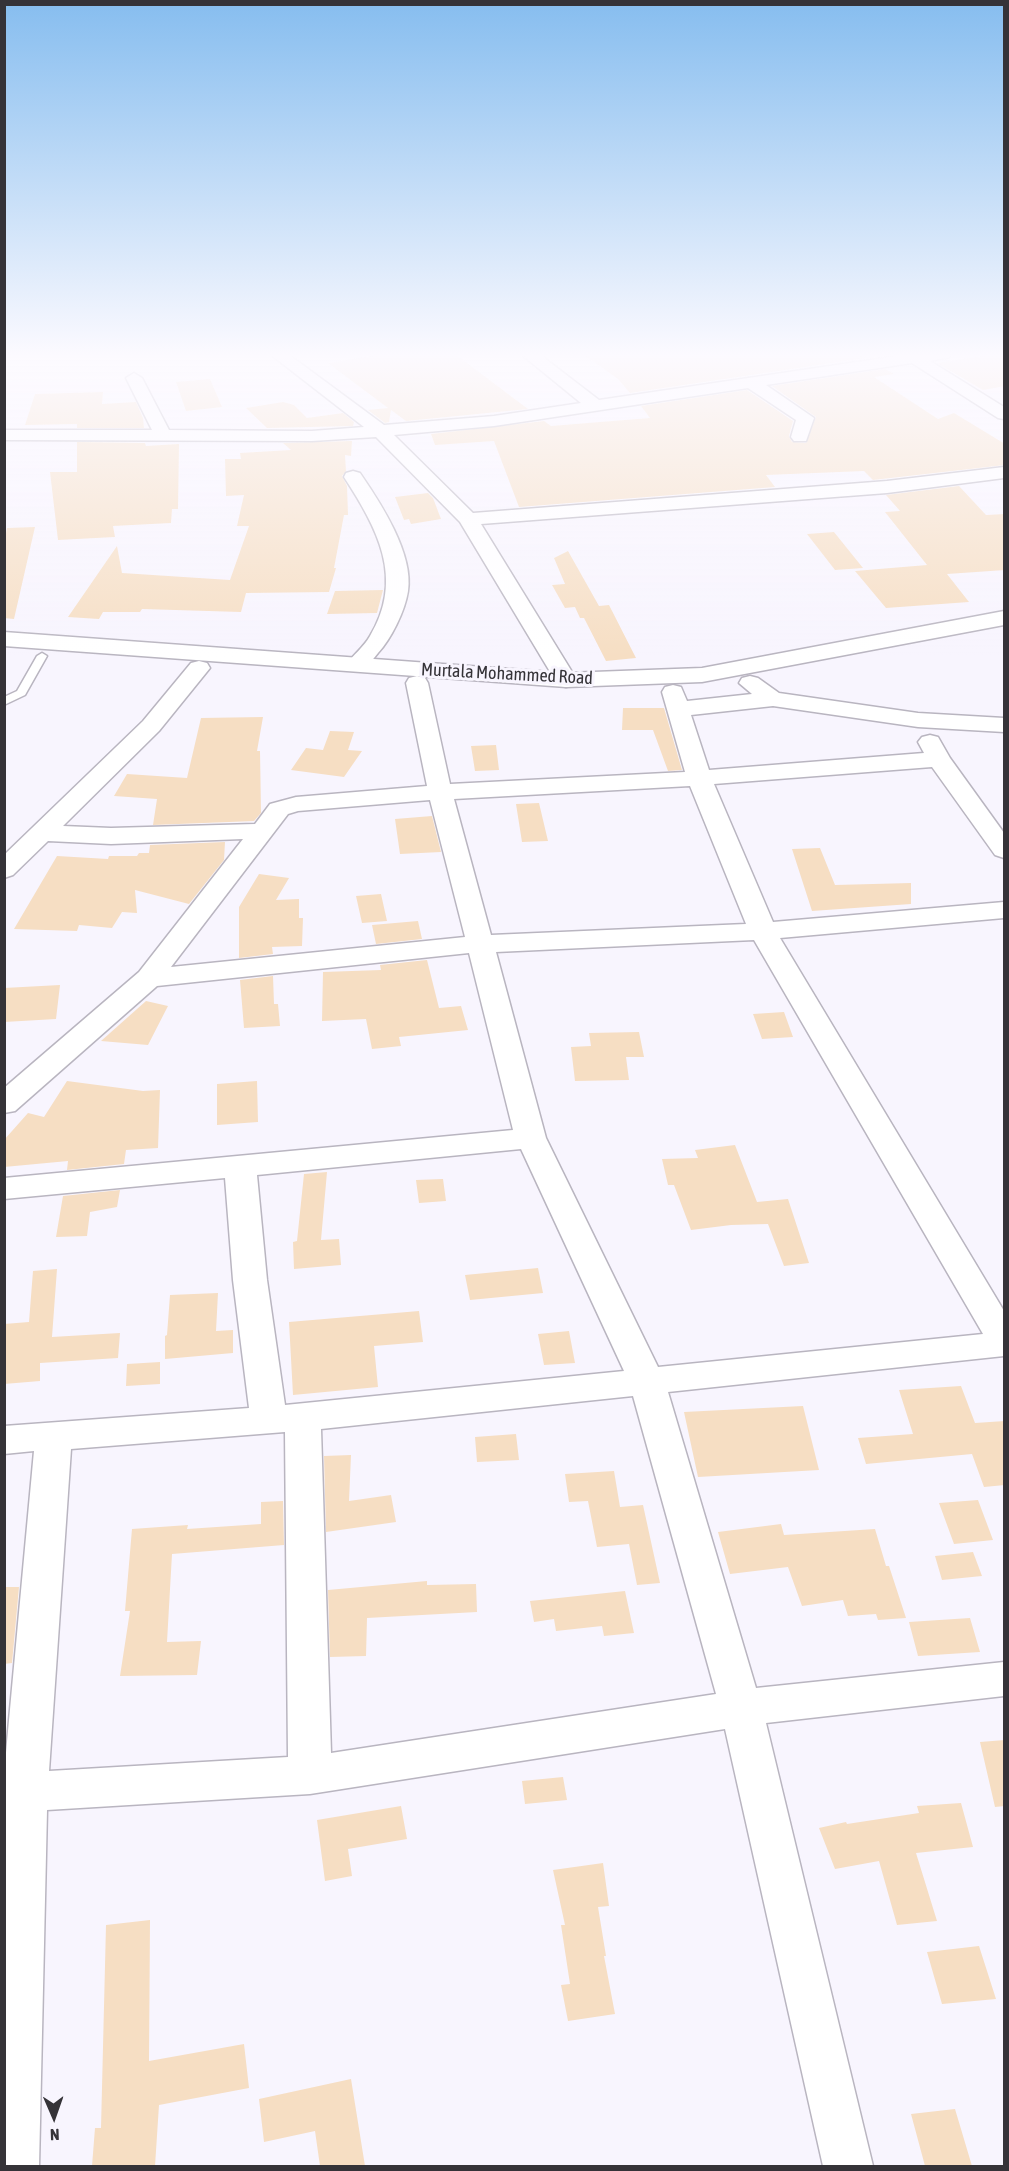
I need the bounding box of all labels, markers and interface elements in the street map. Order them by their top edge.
street label: Murtala Mohammed Road [421,659,593,689]
north arrow [24,2087,84,2147]
text: N [50,2126,60,2144]

